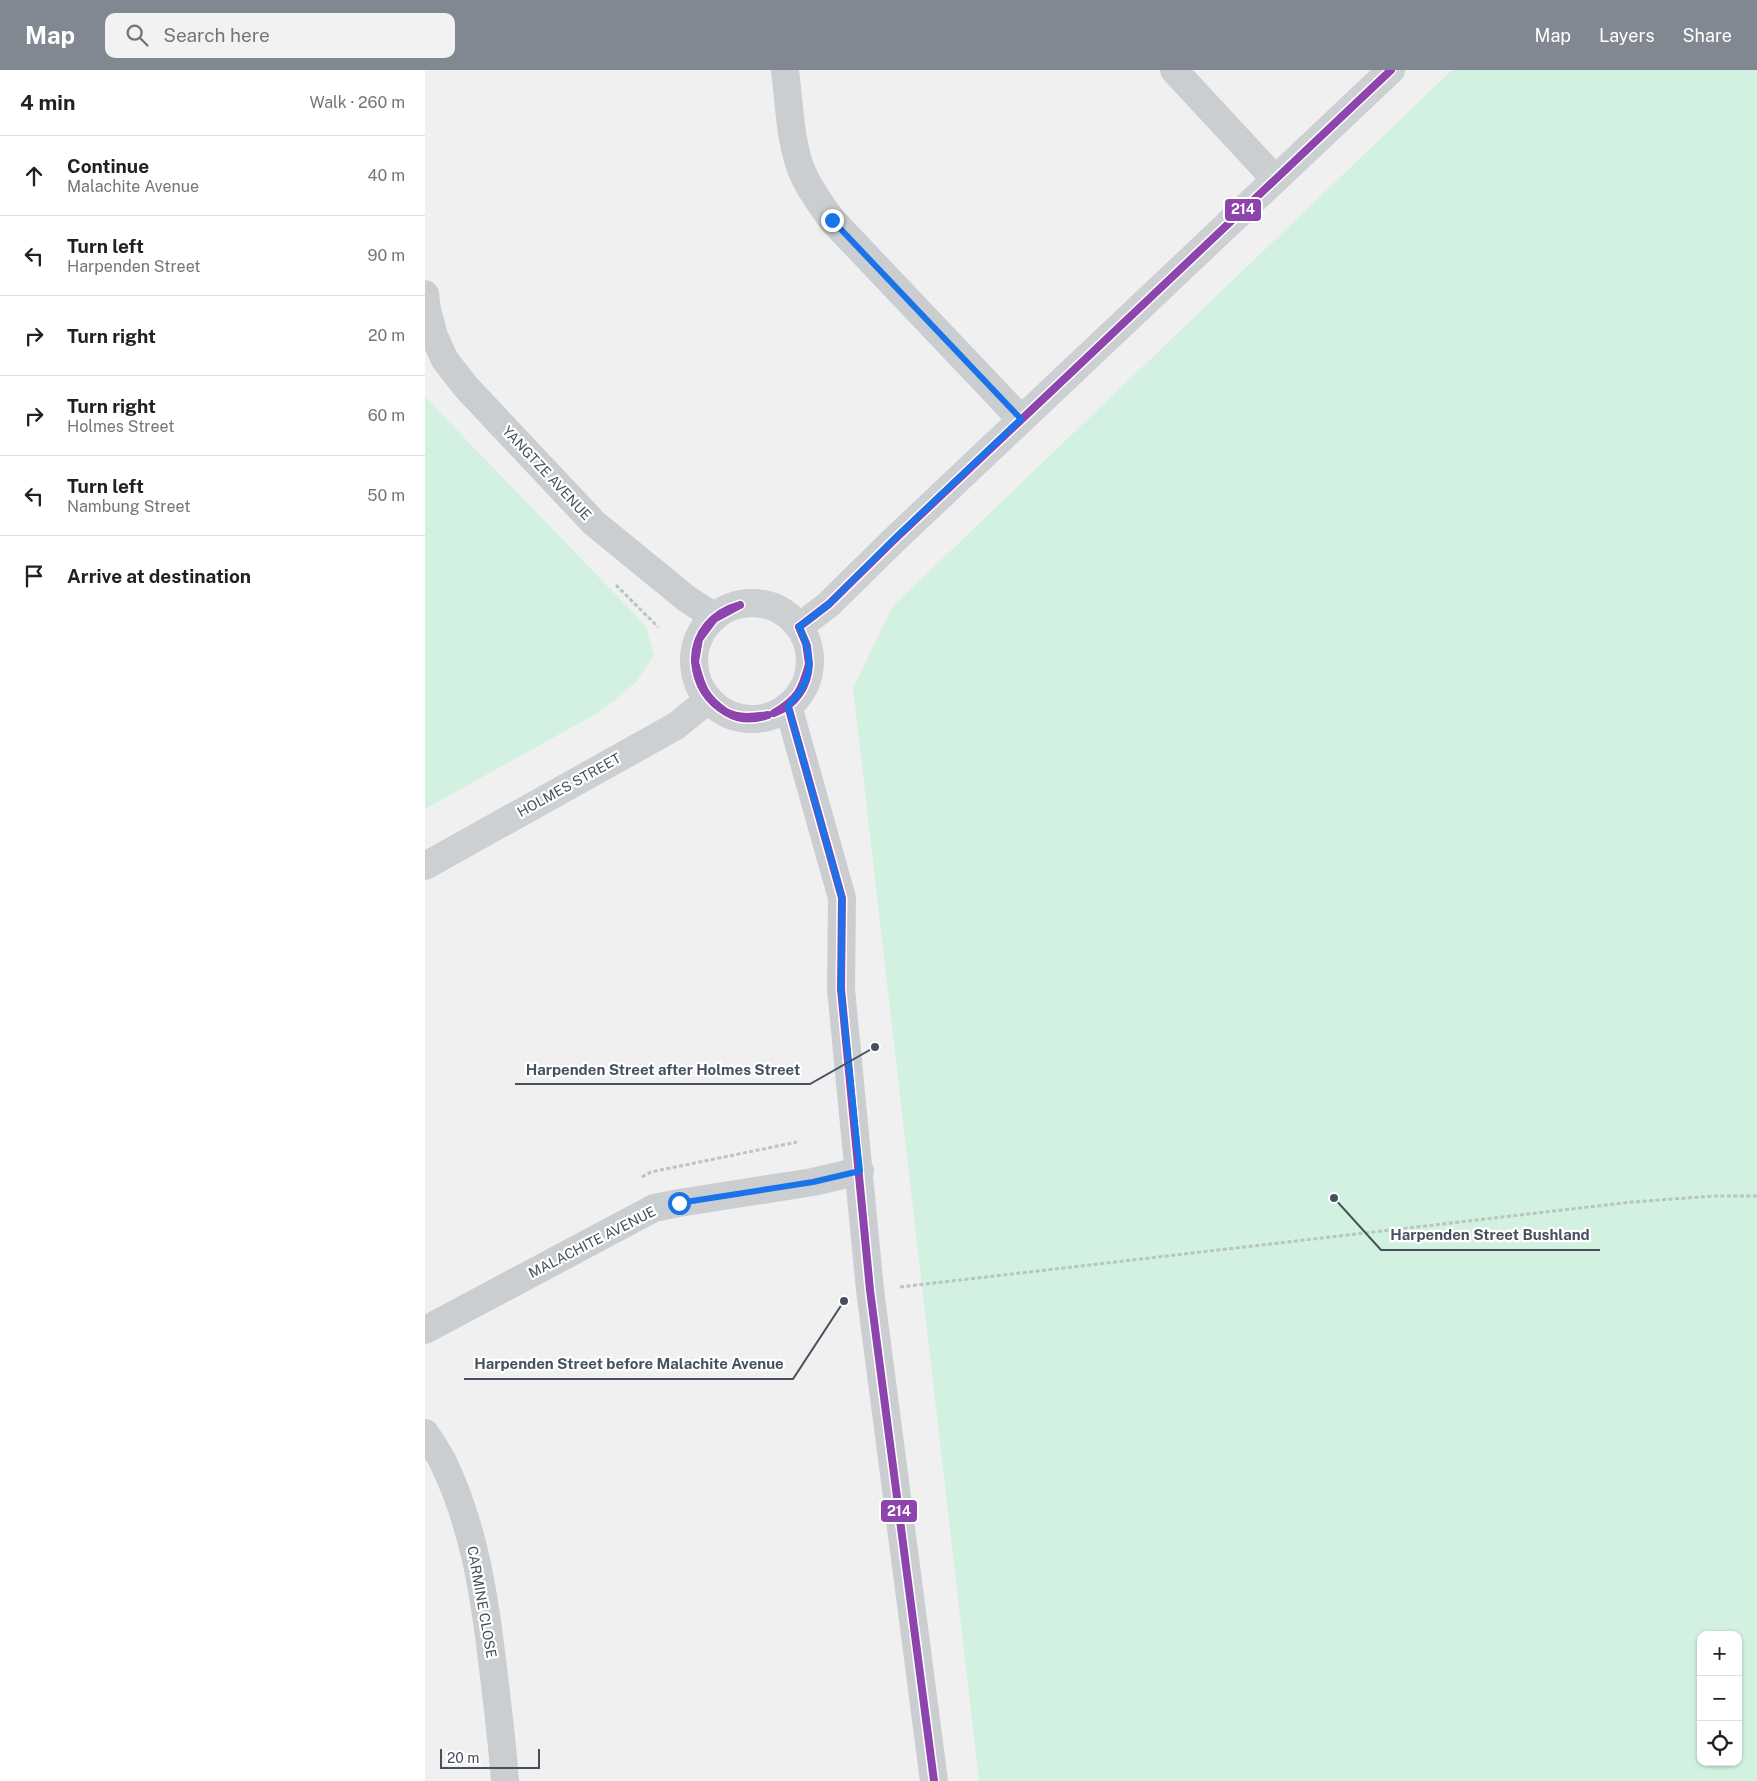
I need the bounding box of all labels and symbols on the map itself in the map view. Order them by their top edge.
line badge: 214 [1224,198,1262,222]
text: 214 [1231,201,1255,217]
route end [821,209,844,232]
street label: YANGTZE AVENUE [499,423,595,523]
street label: HOLMES STREET [514,750,624,820]
callout: Harpenden Street after Holmes Street [515,1054,810,1084]
text: Harpenden Street after Holmes Street [526,1061,800,1078]
route start [668,1192,691,1215]
street label: MALACHITE AVENUE [526,1203,658,1281]
callout: Harpenden Street Bushland [1381,1220,1600,1250]
text: Harpenden Street Bushland [1390,1226,1590,1243]
callout: Harpenden Street before Malachite Avenue [464,1349,793,1379]
text: Harpenden Street before Malachite Avenue [474,1355,784,1372]
line badge: 214 [880,1499,918,1523]
text: 214 [887,1503,911,1519]
street label: CARMINE CLOSE [464,1545,500,1659]
scale bar [440,1746,540,1769]

